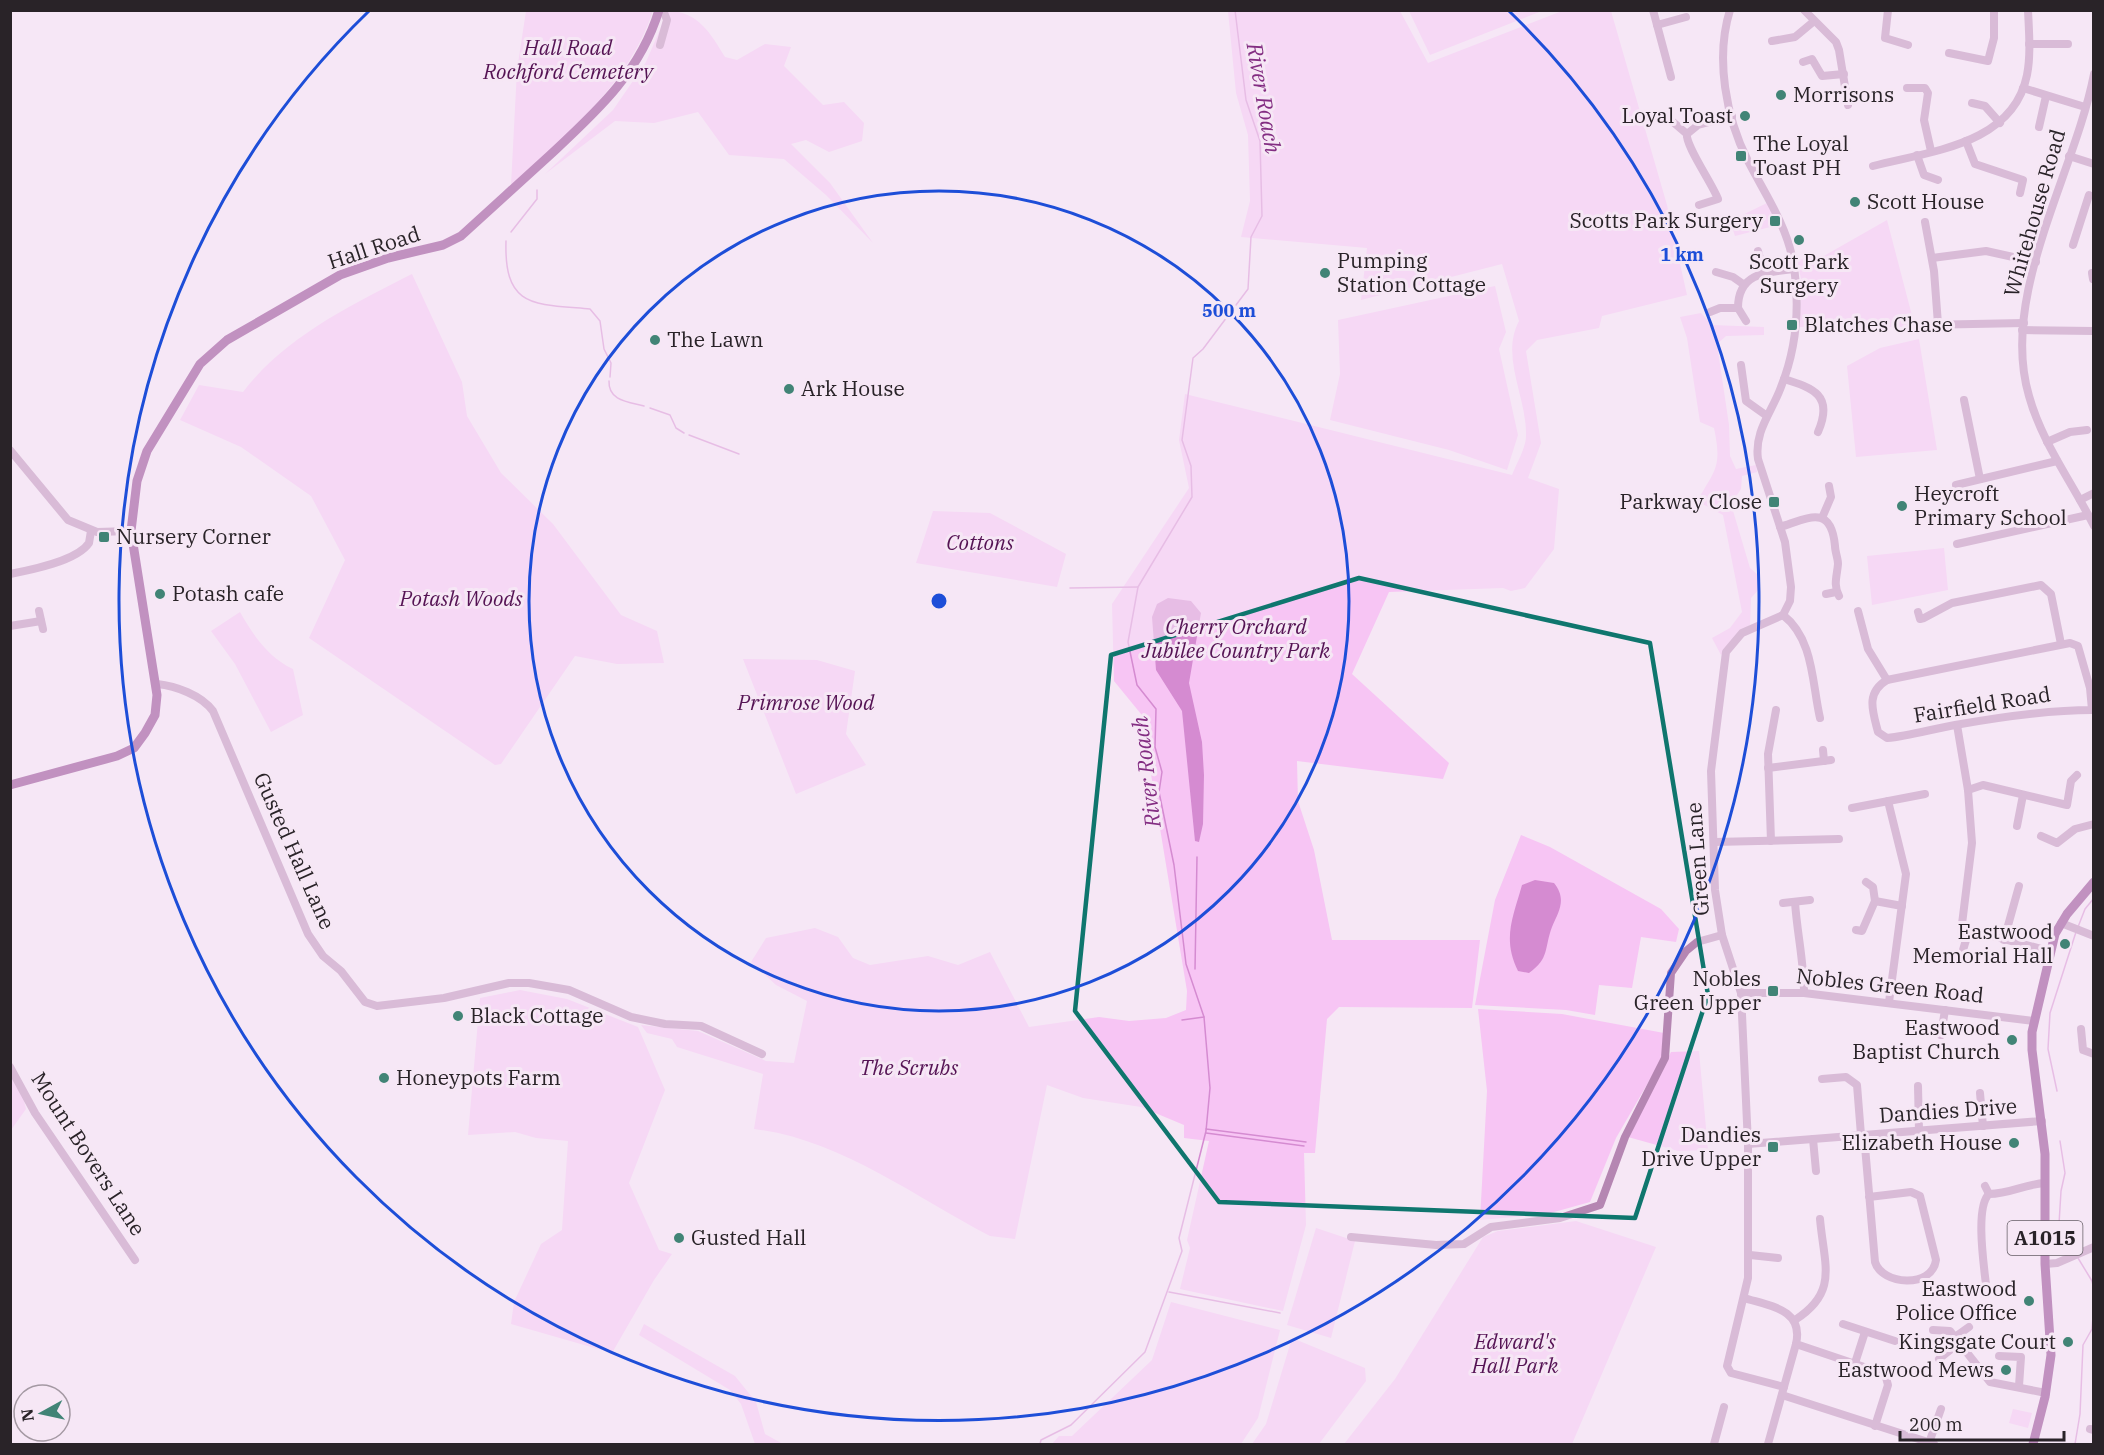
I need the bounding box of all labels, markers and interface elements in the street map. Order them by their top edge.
park label: Hall Road Rochford Cemetery [482,33,655,85]
water label: River Roach [1240,39,1288,156]
place label: Morrisons [1793,80,1894,108]
marker: Morrisons [1774,88,1788,102]
place label: Loyal Toast [1621,101,1733,129]
marker: Loyal Toast [1738,109,1752,123]
street label: Whitehouse Road [1997,125,2071,300]
place label: The Loyal Toast PH [1753,129,1849,181]
marker: The Loyal Toast PH [1734,149,1748,163]
place label: Scott House [1867,187,1984,215]
marker: Scott House [1848,195,1862,209]
place label: Scotts Park Surgery [1569,206,1764,234]
marker: Scotts Park Surgery [1768,214,1782,228]
street label: Hall Road [324,219,424,275]
marker: Scott Park Surgery [1792,233,1806,247]
text: 1 km [1660,243,1704,266]
place label: Pumping Station Cottage [1337,246,1486,298]
place label: Scott Park Surgery [1749,247,1850,299]
marker: Pumping Station Cottage [1318,266,1332,280]
text: 500 m [1202,299,1257,322]
place label: Blatches Chase [1804,310,1953,338]
marker: Blatches Chase [1785,318,1799,332]
place label: The Lawn [667,325,763,353]
marker: The Lawn [648,333,662,347]
place label: Ark House [801,374,905,402]
marker: Ark House [782,382,796,396]
place label: Heycroft Primary School [1914,479,2067,531]
place label: Parkway Close [1619,487,1762,515]
marker: Parkway Close [1767,495,1781,509]
marker: Heycroft Primary School [1895,499,1909,513]
place label: Nursery Corner [116,522,271,550]
park label: Cottons [946,528,1014,556]
marker: Nursery Corner [97,530,111,544]
place label: Potash cafe [172,579,284,607]
park label: Potash Woods [399,584,523,612]
marker: Potash cafe [153,587,167,601]
centre of rings [929,591,949,611]
park label: Cherry Orchard Jubilee Country Park [1141,612,1331,664]
street label: Fairfield Road [1911,679,2053,729]
park label: Primrose Wood [737,688,875,716]
water label: River Roach [1124,715,1167,830]
street label: Gusted Hall Lane [248,768,342,933]
street label: Green Lane [1679,801,1715,917]
place label: Eastwood Memorial Hall [1912,917,2053,969]
marker: Eastwood Memorial Hall [2058,937,2072,951]
street label: Nobles Green Road [1795,961,1986,1009]
place label: Nobles Green Upper [1634,964,1762,1016]
marker: Nobles Green Upper [1766,984,1780,998]
place label: Black Cottage [470,1001,604,1029]
marker: Black Cottage [451,1009,465,1023]
place label: Eastwood Baptist Church [1852,1013,2000,1065]
marker: Eastwood Baptist Church [2005,1033,2019,1047]
park label: The Scrubs [860,1053,958,1081]
place label: Honeypots Farm [396,1063,561,1091]
street label: Mount Bovers Lane [25,1066,152,1241]
marker: Honeypots Farm [377,1071,391,1085]
street label: Dandies Drive [1878,1091,2018,1129]
place label: Dandies Drive Upper [1641,1120,1762,1172]
place label: Elizabeth House [1841,1128,2002,1156]
marker: Elizabeth House [2007,1136,2021,1150]
marker: Dandies Drive Upper [1766,1140,1780,1154]
road number: A1015 [2008,1221,2082,1255]
place label: Gusted Hall [691,1223,806,1251]
marker: Gusted Hall [672,1231,686,1245]
place label: Eastwood Police Office [1895,1274,2017,1326]
marker: Eastwood Police Office [2022,1294,2036,1308]
park label: Edward's Hall Park [1471,1327,1559,1379]
place label: Kingsgate Court [1898,1327,2056,1355]
marker: Kingsgate Court [2061,1335,2075,1349]
place label: Eastwood Mews [1838,1355,1994,1383]
marker: Eastwood Mews [1999,1363,2013,1377]
north arrow [12,1383,72,1443]
scale bar [1900,1404,2064,1442]
text: N [16,1407,38,1423]
text: 200 m [1909,1413,1963,1436]

